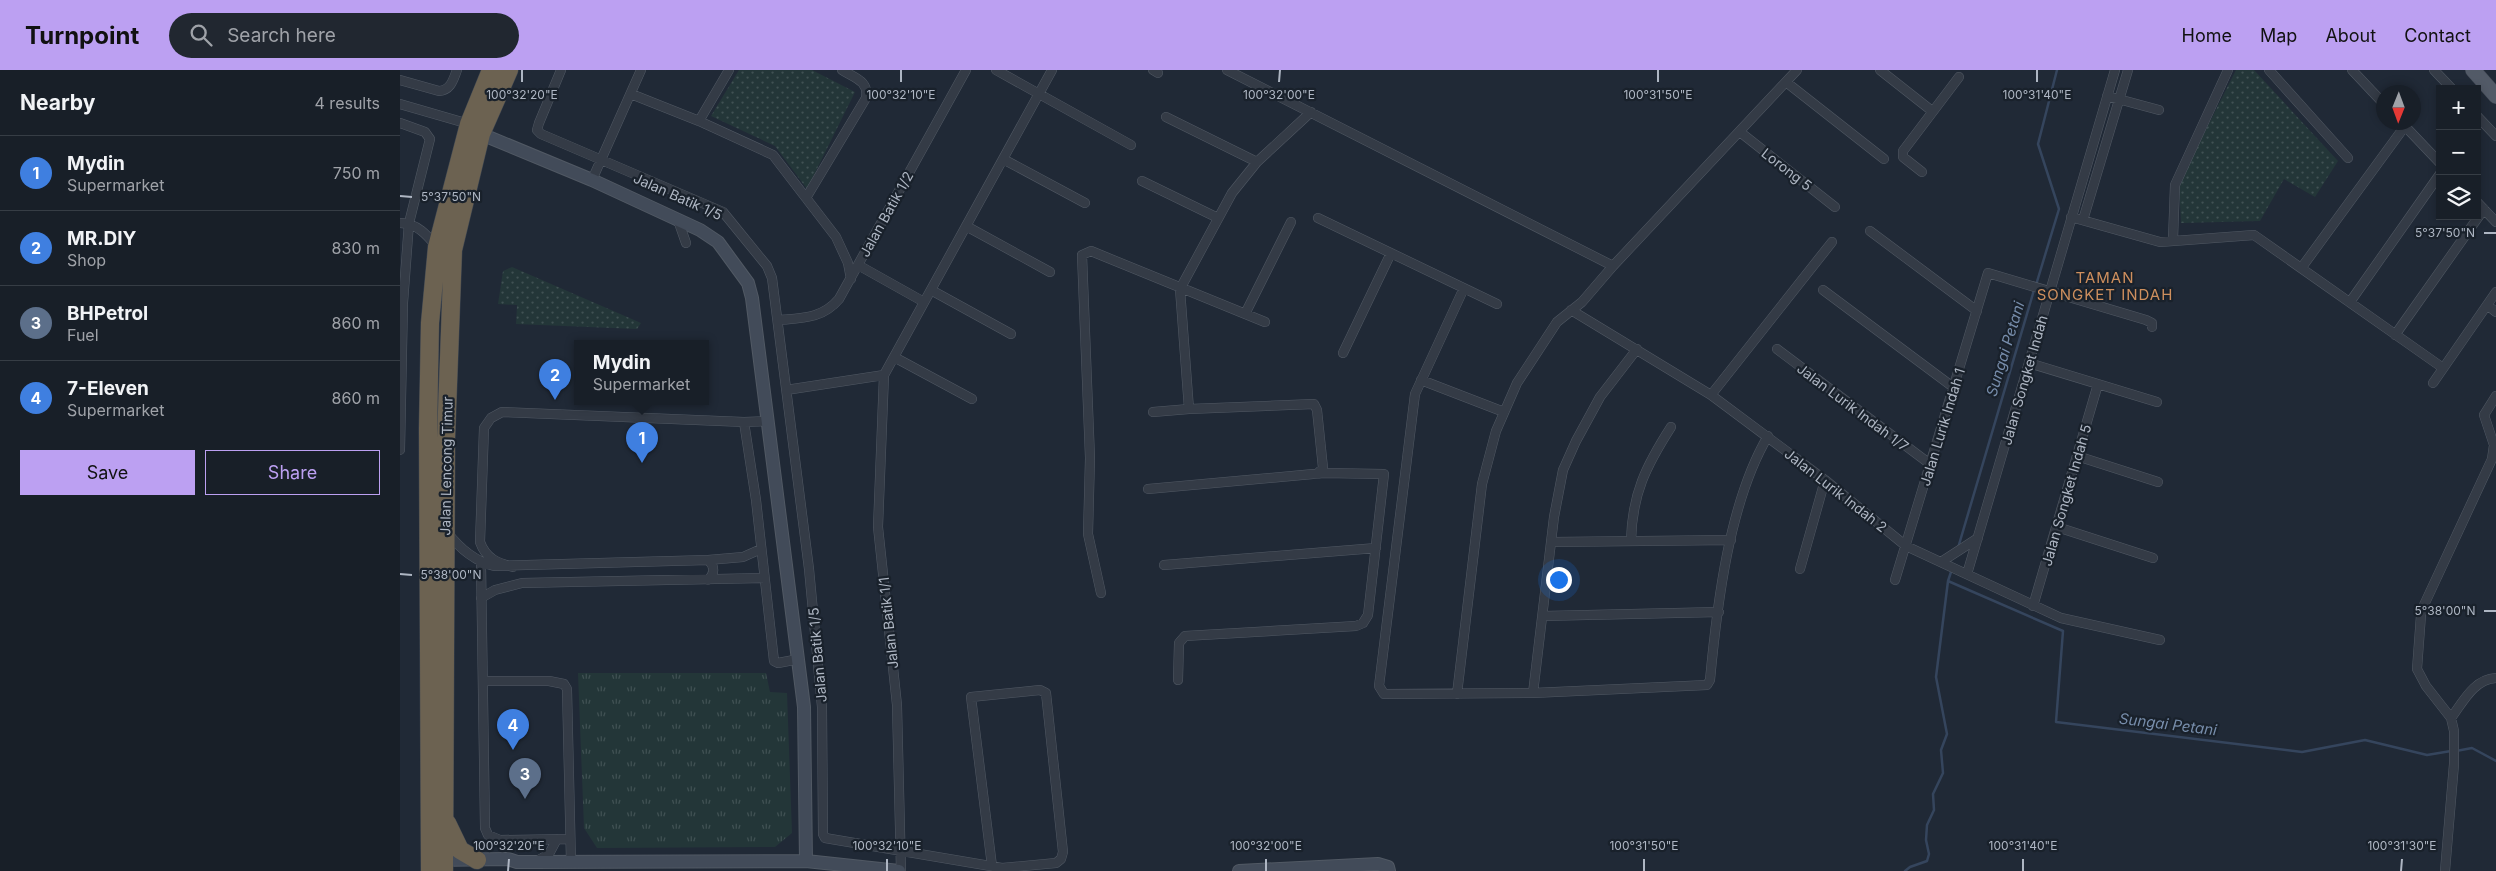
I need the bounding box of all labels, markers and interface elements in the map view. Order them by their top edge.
search box [169,13,519,58]
text: Turnpoint [25,21,139,50]
icon: search [187,21,215,49]
text: Search here [227,24,336,47]
text: Home [2182,25,2232,46]
text: Map [2260,25,2297,46]
text: About [2325,25,2376,46]
text: Contact [2404,25,2471,46]
north arrow [2376,85,2421,130]
map controls [2436,85,2481,220]
button: + [2436,85,2481,130]
text: 100°32'20"E [486,87,558,102]
text: 100°32'10"E [866,87,936,102]
text: 100°32'00"E [1243,87,1315,102]
text: 100°31'50"E [1623,87,1693,102]
text: 100°31'40"E [2003,87,2071,102]
text: Nearby [20,90,95,115]
text: 4 results [315,93,380,113]
button: − [2436,130,2481,175]
street label: Lorong 5 [1758,144,1816,194]
text: Mydin [67,152,125,175]
text: 1 [33,163,39,183]
text: 750 m [333,163,380,183]
street label: Jalan Batik 1/2 [855,168,917,260]
street label: Jalan Batik 1/5 [631,169,725,223]
text: Supermarket [67,175,164,195]
button: layers [2436,175,2481,220]
text: 5°37'50"N [421,189,481,204]
text: 5°37'50"N [2415,225,2475,240]
text: MR.DIY [67,227,136,250]
text: 2 [31,238,41,258]
text: 830 m [332,238,380,258]
text: Shop [67,250,106,270]
district label: TAMAN SONGKET INDAH [2037,268,2173,304]
water label: Sungai Petani [1982,299,2029,399]
text: BHPetrol [67,302,148,325]
text: 3 [31,313,41,333]
text: 860 m [332,313,380,333]
street label: Jalan Songket Indah [1997,313,2051,447]
text: Fuel [67,325,99,345]
popup [574,340,709,405]
text: Mydin [593,351,651,374]
pin: 2 [539,359,571,400]
street label: Jalan Lurik Indah 1/7 [1794,359,1912,455]
street label: Jalan Lurik Indah 1 [1916,366,1968,488]
text: Supermarket [593,374,690,394]
text: 7-Eleven [67,377,149,400]
text: 4 [31,388,41,408]
text: 860 m [332,388,380,408]
street label: Jalan Lencong Timur [436,396,456,536]
text: Supermarket [67,400,164,420]
pin: 1 [626,422,658,463]
street label: Jalan Songket Indah 5 [2038,422,2094,568]
street label: Jalan Lurik Indah 2 [1781,445,1891,535]
button: Save [20,450,195,495]
button: Share [205,450,380,495]
text: 5°38'00"N [421,567,481,582]
your location [1546,567,1572,593]
street label: Jalan Batik 1/1 [875,576,901,670]
text: 5°38'00"N [2415,603,2475,618]
street label: Jalan Batik 1/5 [804,607,830,703]
pin: 4 [497,709,529,750]
water label: Sungai Petani [2118,709,2218,739]
pin: 3 [509,758,541,799]
text: 100°32'20"E [473,838,545,853]
text: 100°32'10"E [852,838,922,853]
text: 100°32'00"E [1230,838,1302,853]
text: 100°31'50"E [1609,838,1679,853]
text: 100°31'40"E [1989,838,2057,853]
text: 100°31'30"E [2367,838,2437,853]

